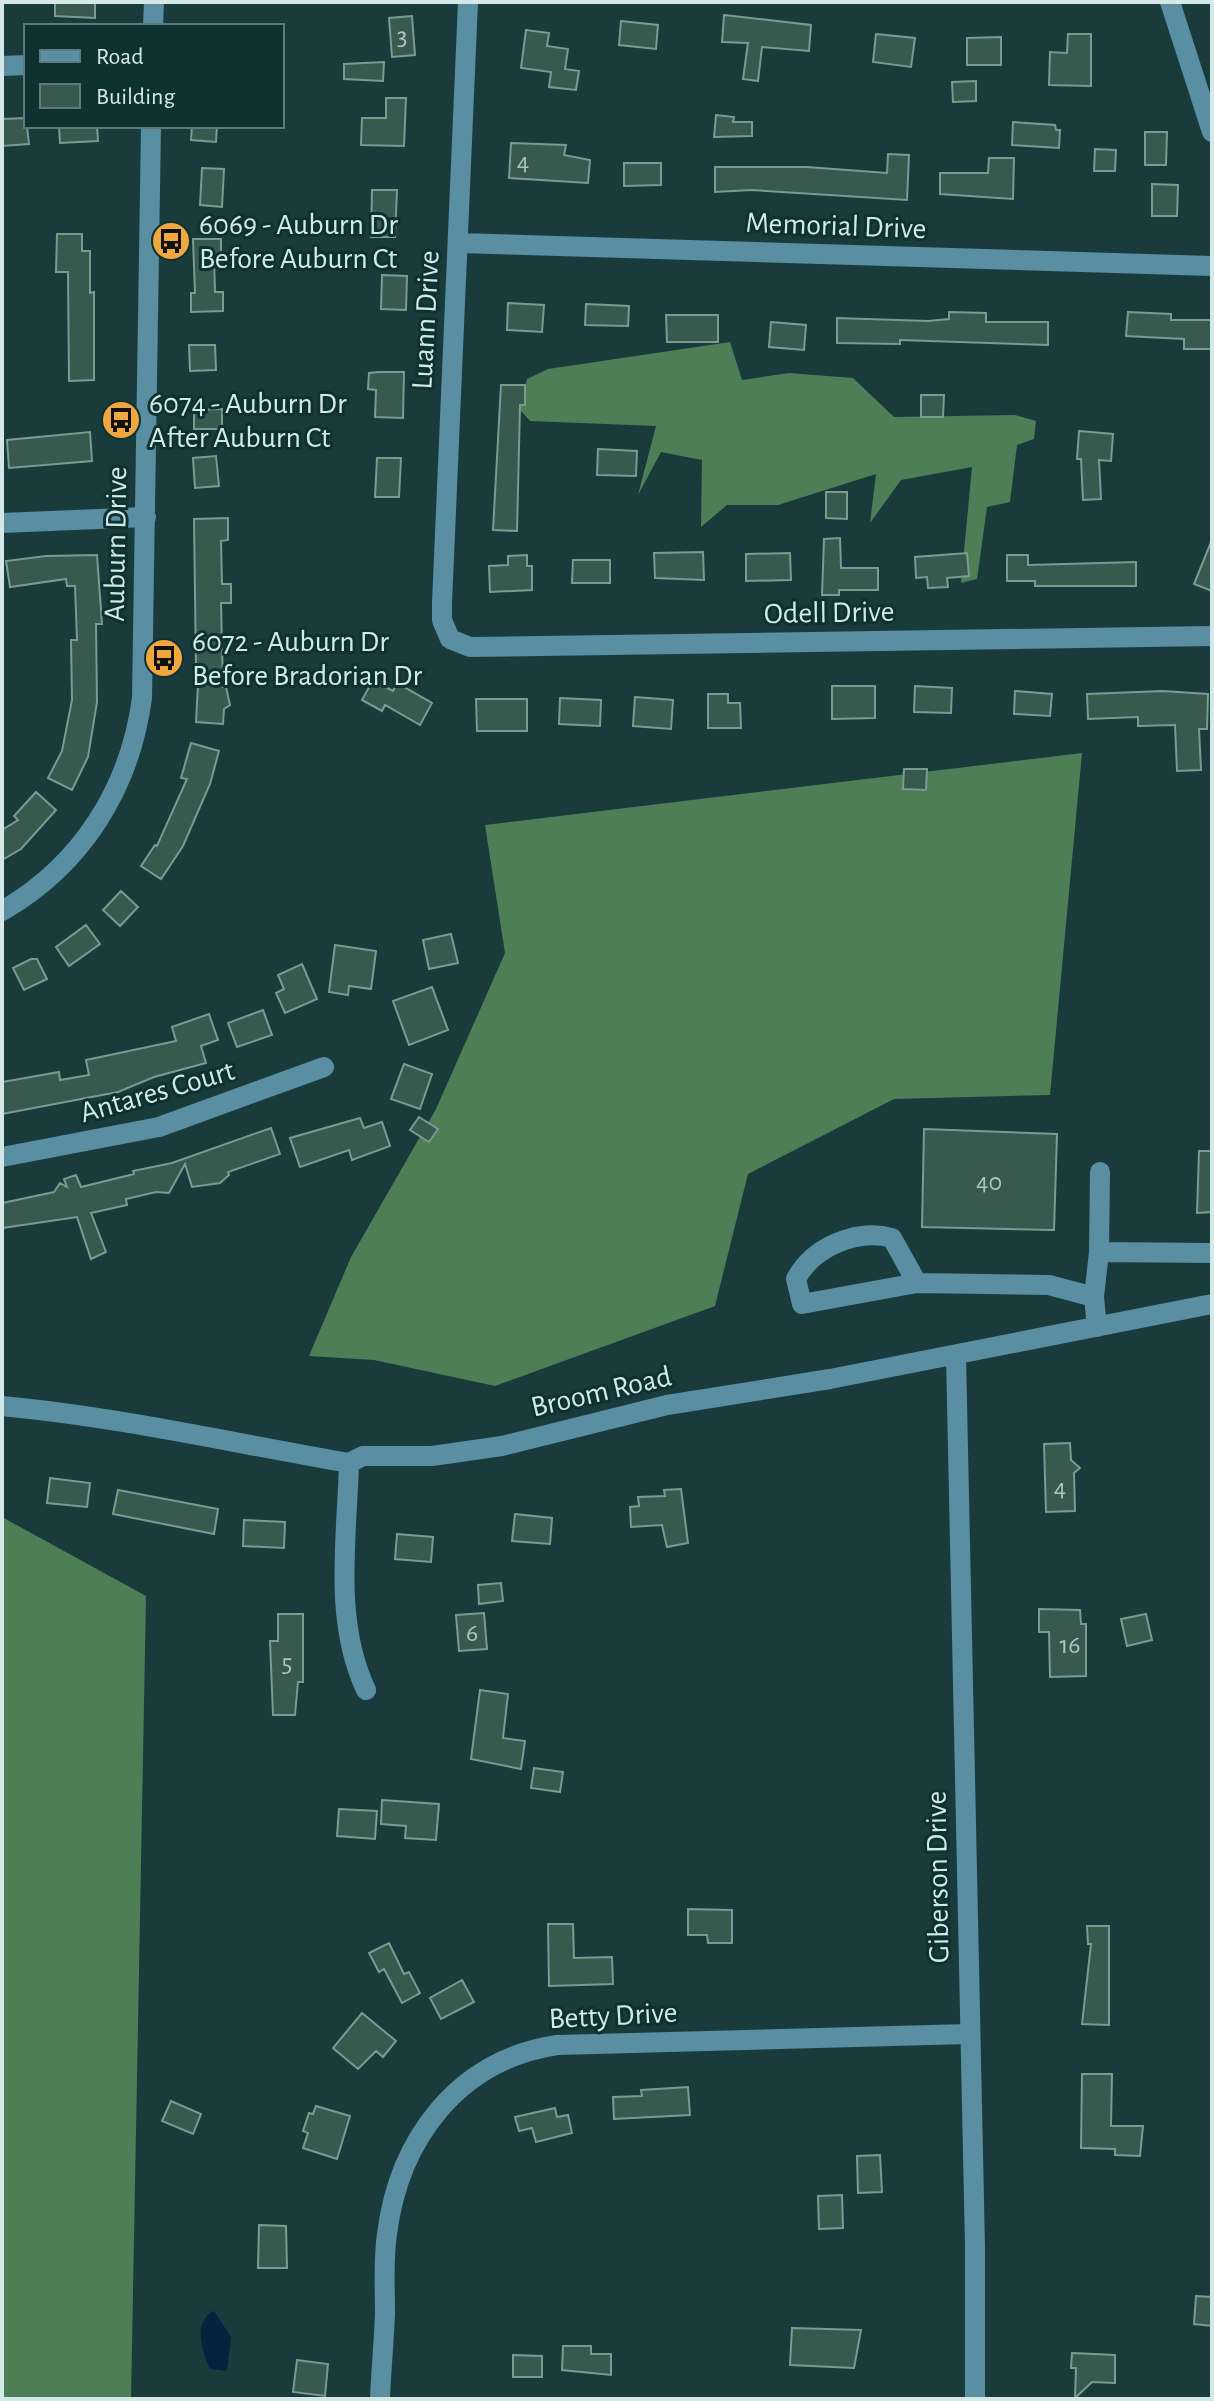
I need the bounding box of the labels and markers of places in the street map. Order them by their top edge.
place label: 6069 - Auburn Dr Before Auburn Ct [199,210,398,274]
bus stop icon: 6069 - Auburn Dr Before Auburn Ct [150,220,192,262]
place label: 6074 - Auburn Dr After Auburn Ct [149,389,347,453]
bus stop icon: 6074 - Auburn Dr After Auburn Ct [100,399,142,441]
place label: 6072 - Auburn Dr Before Bradorian Dr [192,627,422,691]
bus stop icon: 6072 - Auburn Dr Before Bradorian Dr [143,637,185,679]

